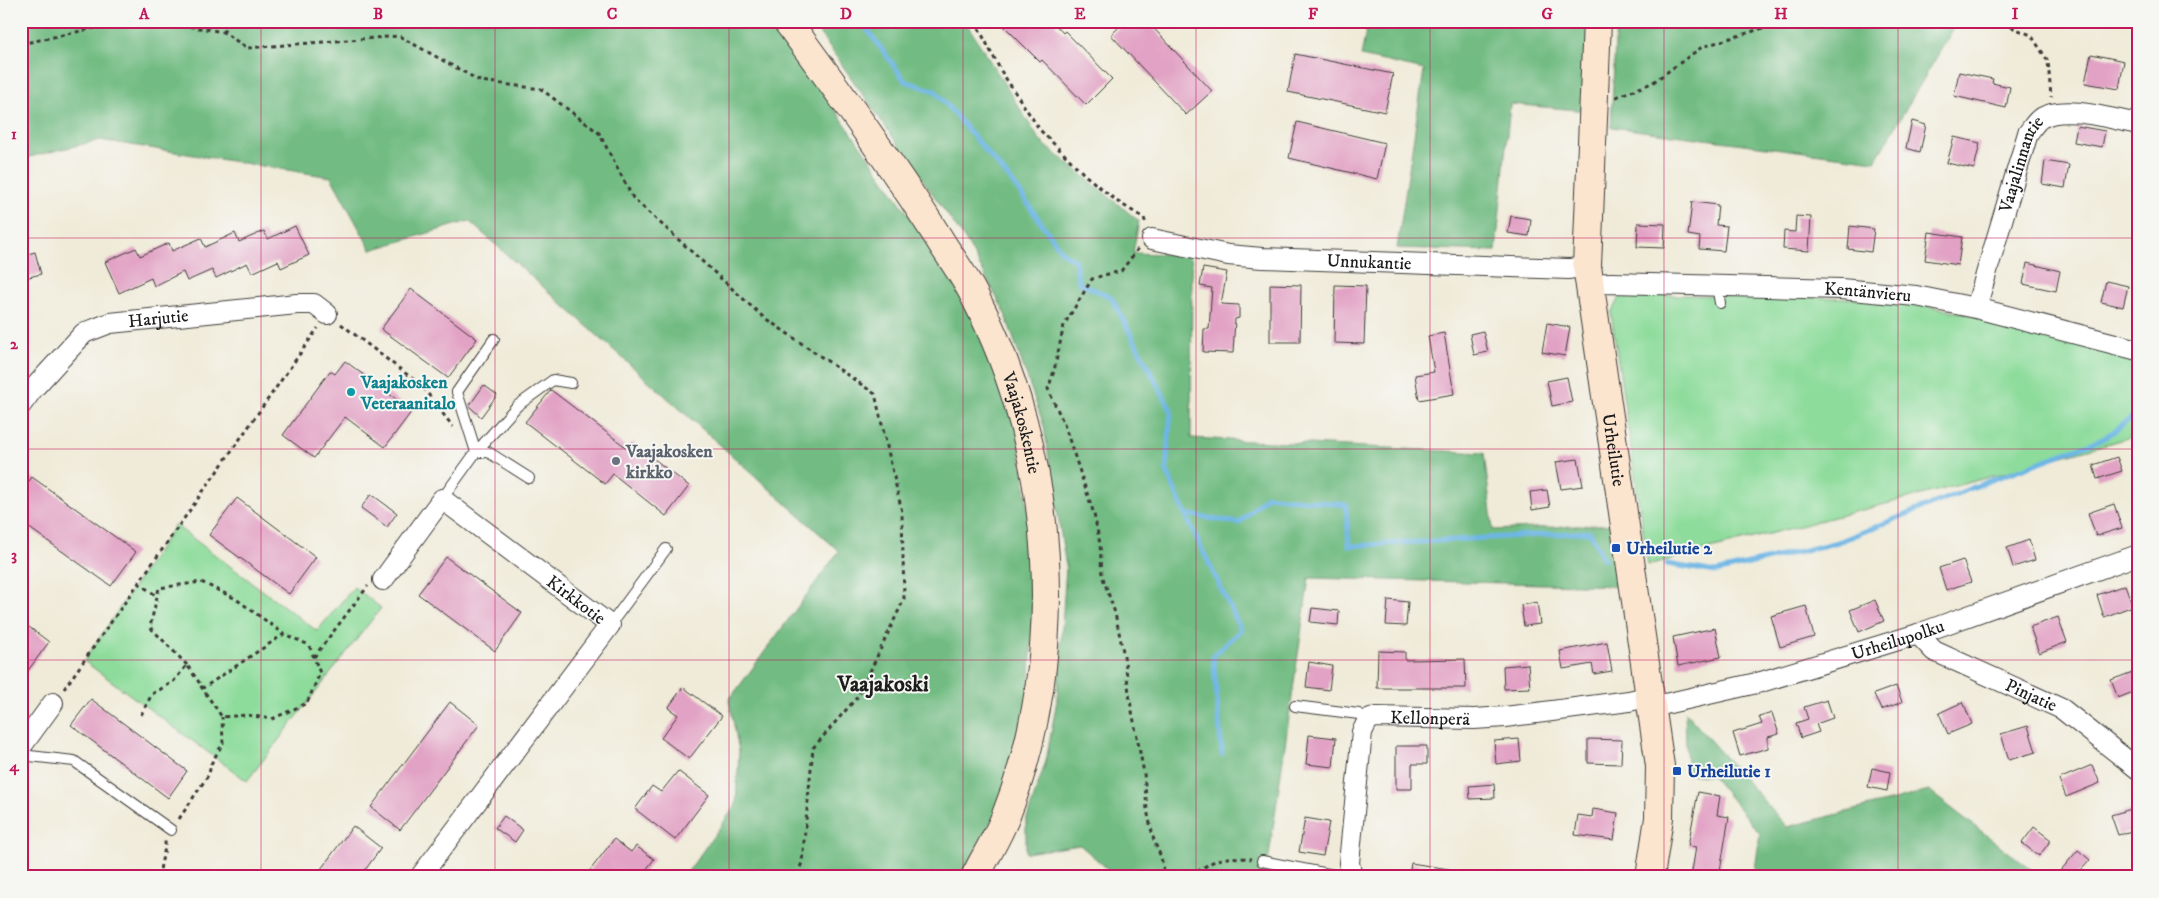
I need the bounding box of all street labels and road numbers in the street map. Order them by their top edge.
street label: Vaajalinnantie [1995,111,2049,216]
street label: Unnukantie [1326,250,1412,275]
street label: Kentänvieru [1824,279,1913,308]
street label: Harjutie [127,305,189,333]
street label: Vaajakoskentie [996,368,1045,476]
street label: Urheilutie [1597,412,1629,488]
street label: Kirkkotie [542,571,610,630]
street label: Urheilupolku [1849,615,1948,666]
street label: Pinjatie [2001,675,2060,717]
street label: Kellonperä [1390,707,1470,731]

